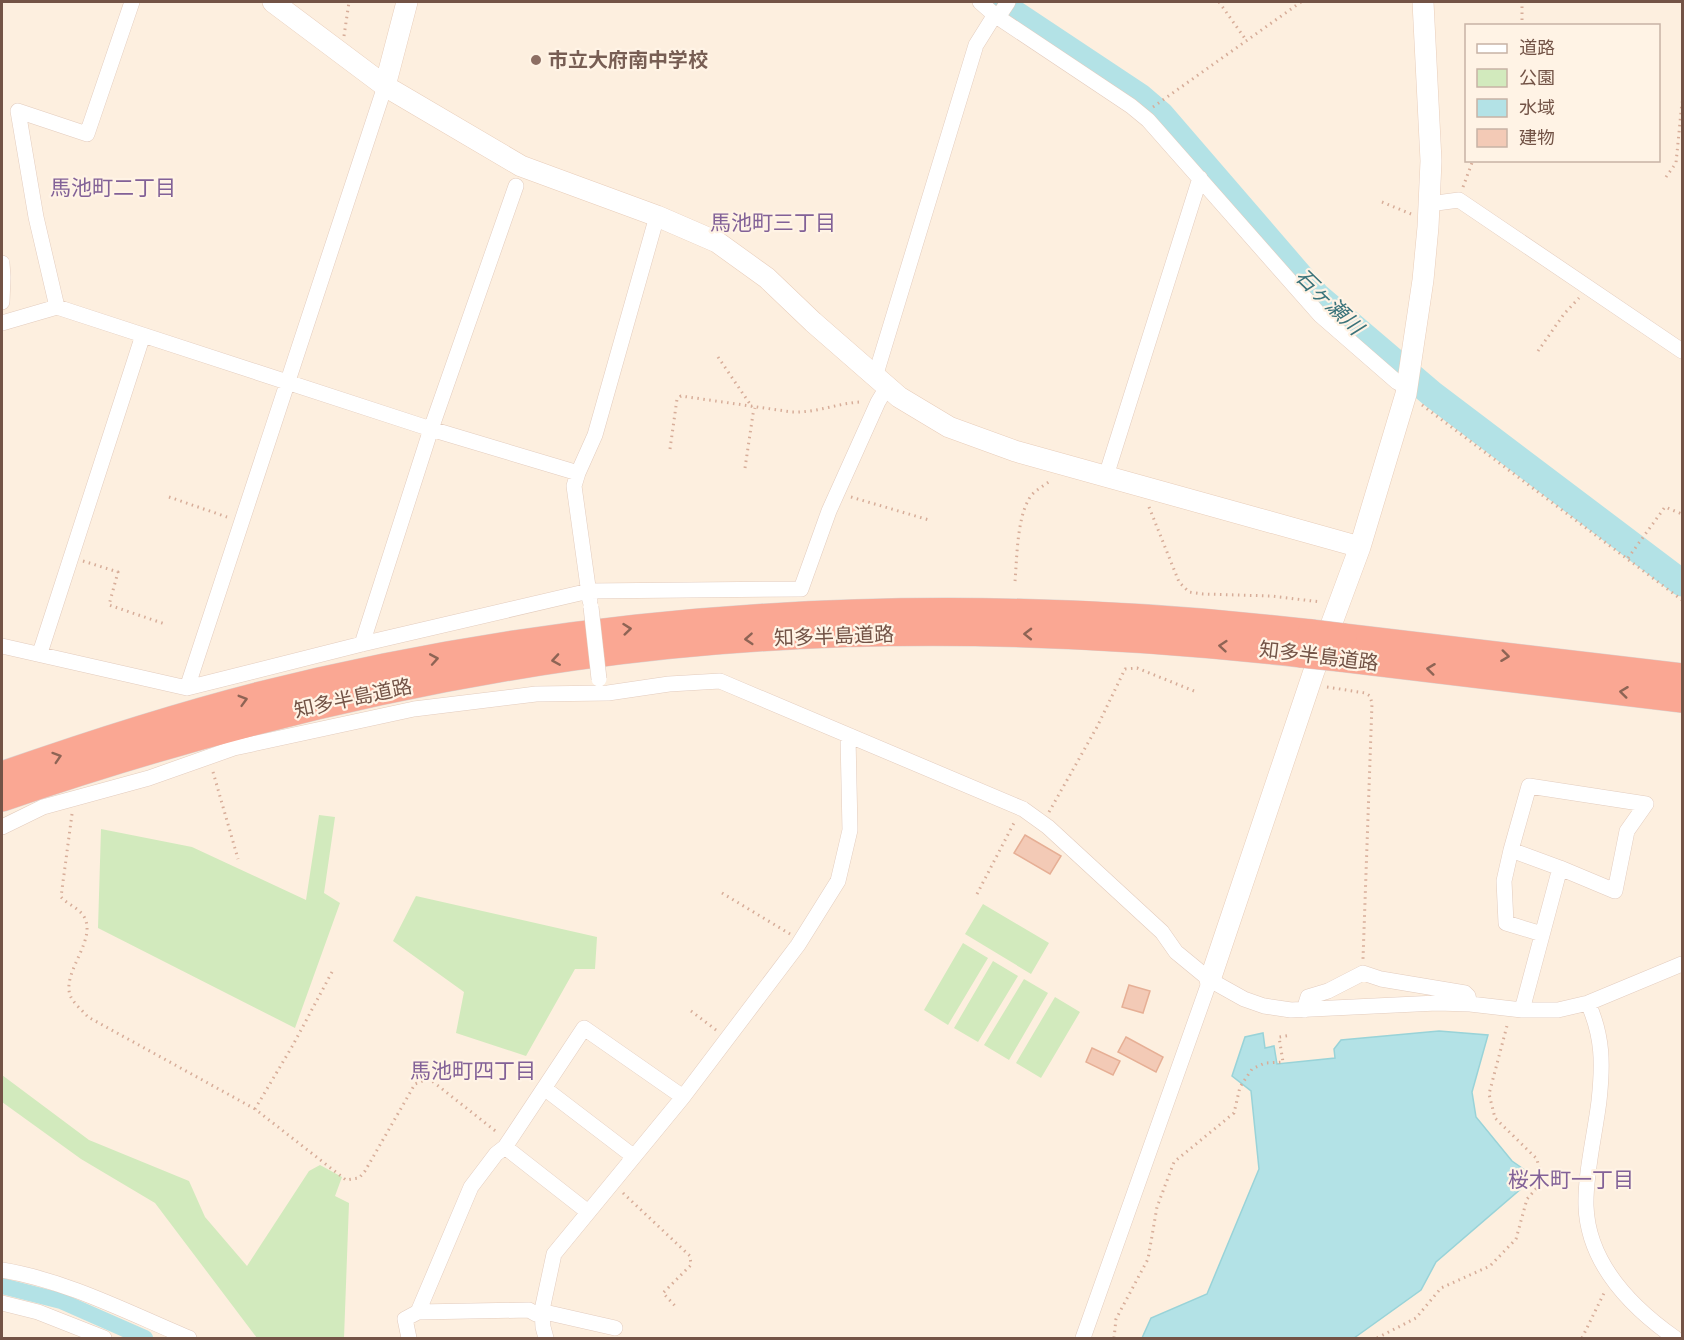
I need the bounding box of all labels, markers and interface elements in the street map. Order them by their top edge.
legend [1465,24,1660,162]
text: 道路 [1519,38,1555,59]
place label: 市立大府南中学校 [548,49,708,73]
marker: 市立大府南中学校 [529,53,543,67]
text: 公園 [1519,68,1555,89]
text: 水域 [1519,98,1555,119]
text: 建物 [1519,128,1555,149]
district label: 馬池町二丁目 [50,176,176,201]
district label: 馬池町三丁目 [710,211,836,236]
water label: 石ヶ瀬川 [1290,264,1369,342]
one-way arrow [622,623,631,636]
street label: 知多半島道路 [774,623,894,651]
one-way arrow [1024,628,1033,640]
one-way arrow [745,632,754,645]
street label: 知多半島道路 [1258,638,1380,676]
one-way arrow [1218,640,1227,653]
one-way arrow [1501,650,1510,662]
one-way arrow [429,653,439,665]
one-way arrow [551,653,561,666]
one-way arrow [1426,663,1435,676]
street label: 知多半島道路 [292,675,414,723]
one-way arrow [1620,687,1629,699]
one-way arrow [238,695,248,707]
one-way arrow [51,752,62,764]
district label: 馬池町四丁目 [410,1059,536,1084]
district label: 桜木町一丁目 [1508,1168,1634,1193]

